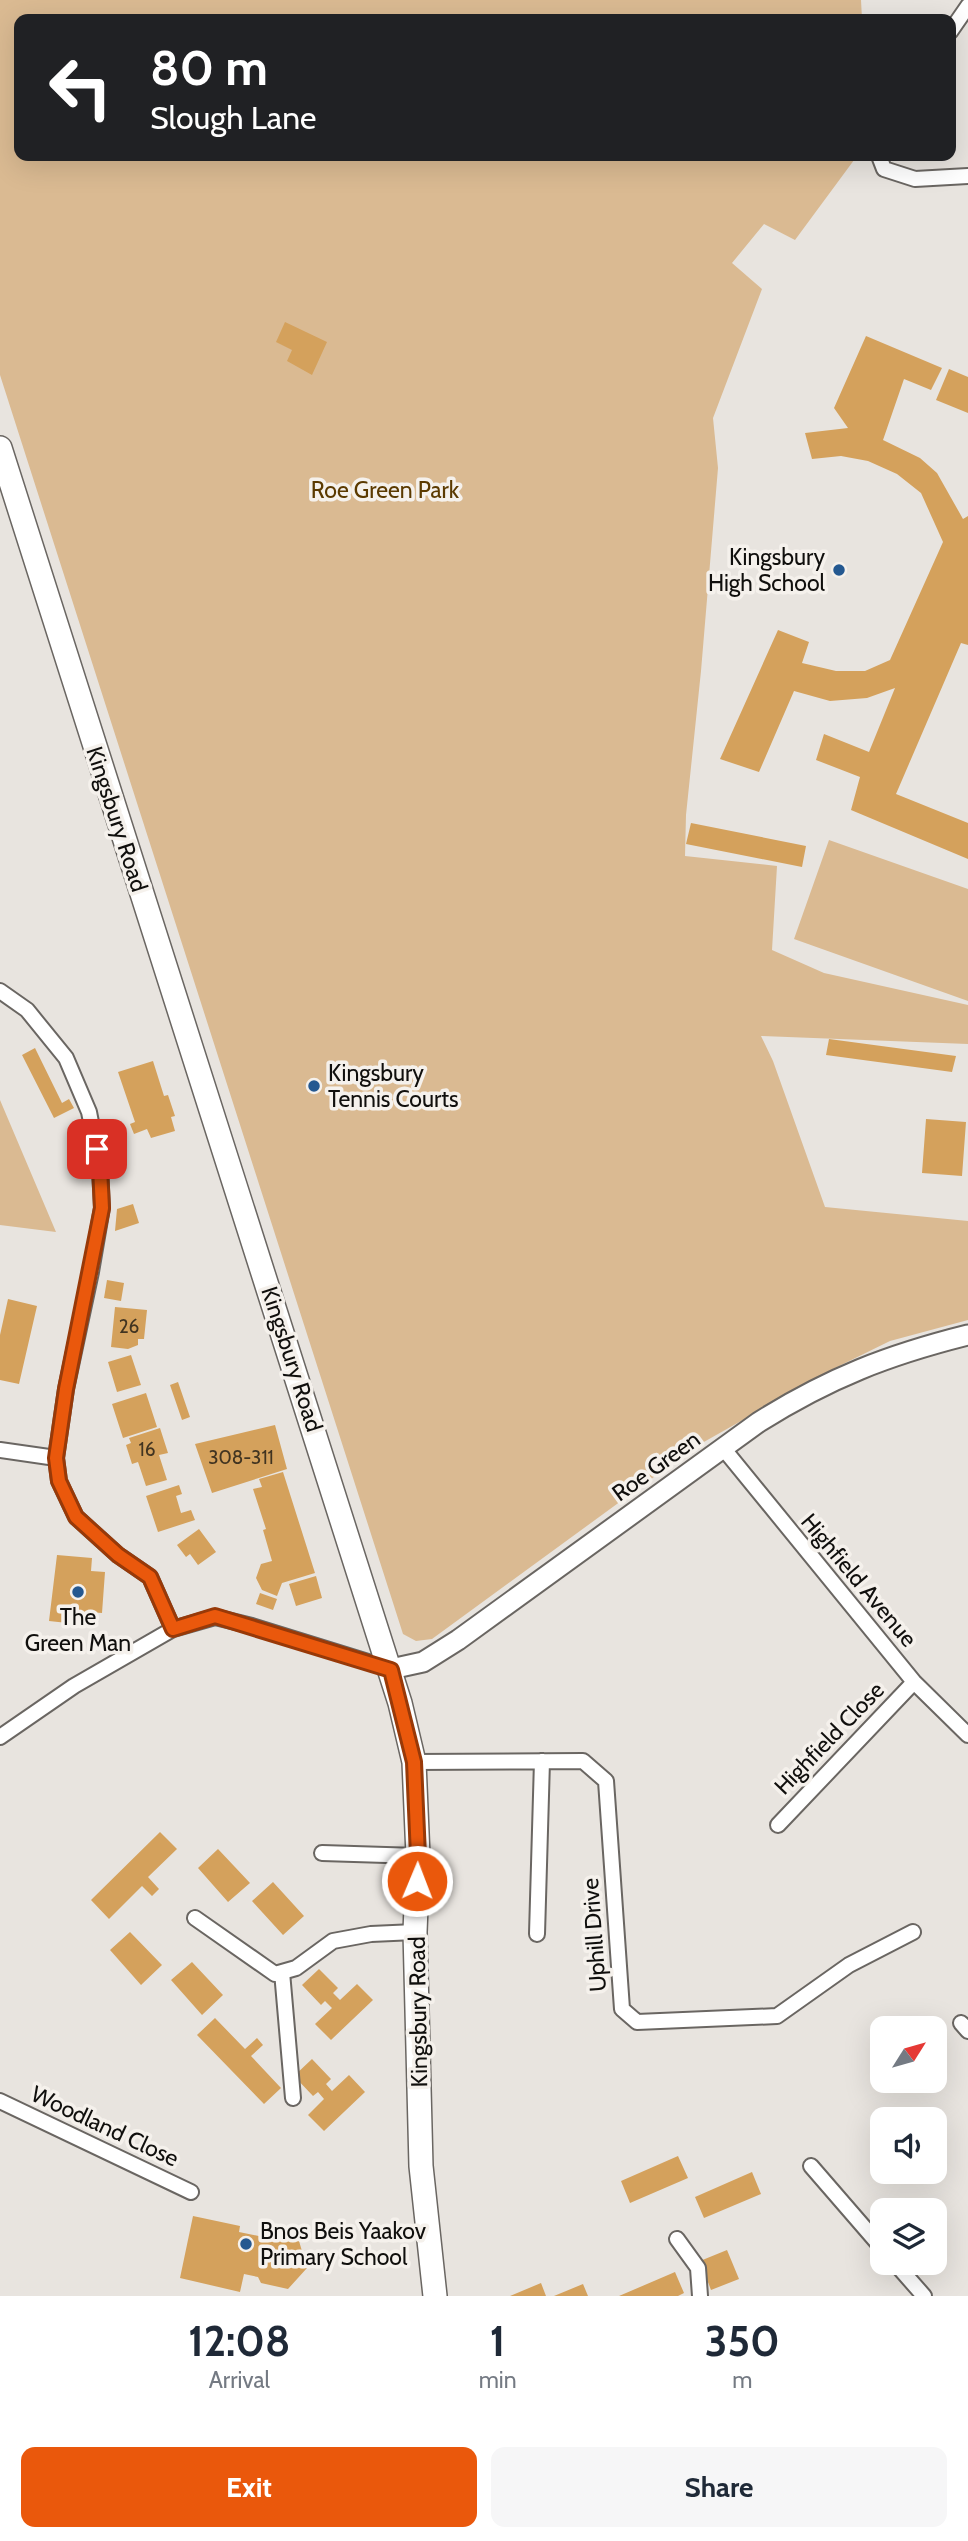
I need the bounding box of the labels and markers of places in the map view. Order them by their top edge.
place label: Kingsbury High School [708,543,826,597]
marker: Kingsbury High School [831,562,847,578]
place label: Kingsbury Tennis Courts [328,1059,459,1113]
marker: Kingsbury Tennis Courts [306,1078,322,1094]
pin [67,1119,127,1179]
marker: The Green Man [70,1584,86,1600]
place label: The Green Man [25,1603,131,1657]
place label: Bnos Beis Yaakov Primary School [260,2217,427,2271]
marker: Bnos Beis Yaakov Primary School [238,2236,254,2252]

